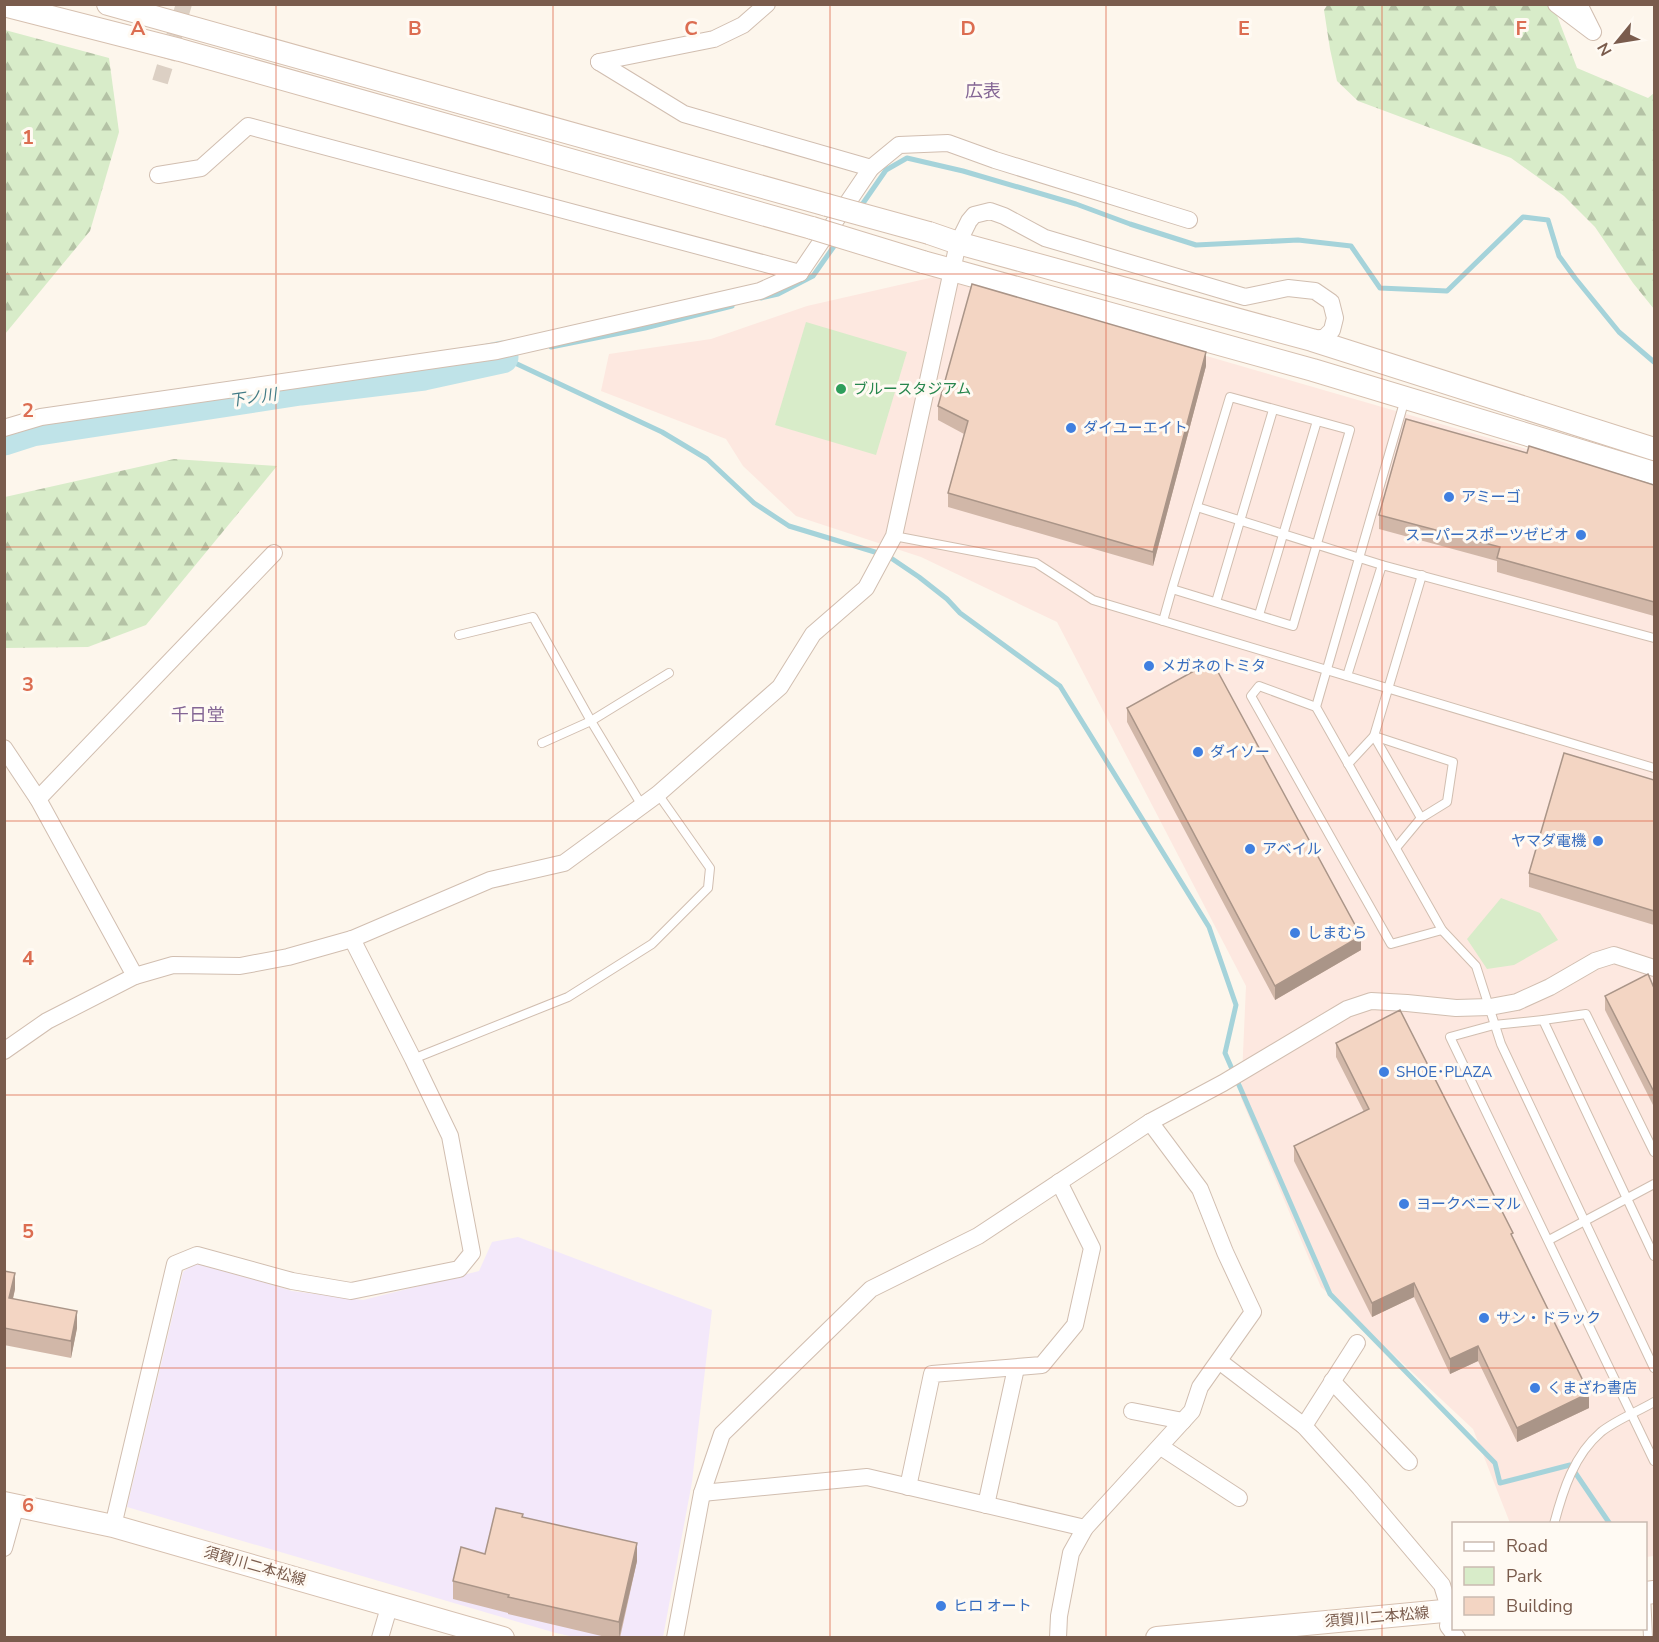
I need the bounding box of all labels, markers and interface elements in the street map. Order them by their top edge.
north arrow [1587,12,1647,72]
text: A [131,15,146,42]
text: B [408,15,422,42]
text: C [684,15,698,42]
text: D [960,15,976,42]
text: E [1238,15,1250,42]
text: F [1515,15,1527,42]
text: N [1592,38,1617,60]
district label: 広表 [965,79,1001,103]
text: 1 [22,124,34,151]
place label: ブルースタジアム [853,379,971,399]
marker: ブルースタジアム [834,382,848,396]
water label: 下ノ川 [228,383,280,412]
text: 2 [22,397,34,424]
place label: ダイユーエイト [1083,418,1188,438]
marker: ダイユーエイト [1064,421,1078,435]
place label: アミーゴ [1461,487,1521,507]
marker: アミーゴ [1442,490,1456,504]
place label: スーパースポーツゼビオ [1405,525,1569,545]
marker: スーパースポーツゼビオ [1574,528,1588,542]
place label: メガネのトミタ [1161,656,1266,676]
marker: メガネのトミタ [1142,659,1156,673]
text: 3 [22,671,34,698]
district label: 千日堂 [171,703,225,727]
place label: ダイソー [1210,742,1270,762]
marker: ダイソー [1191,745,1205,759]
place label: ヤマダ電機 [1511,831,1586,851]
marker: ヤマダ電機 [1591,834,1605,848]
place label: アベイル [1262,839,1322,859]
marker: アベイル [1243,842,1257,856]
place label: しまむら [1307,923,1367,943]
marker: しまむら [1288,926,1302,940]
text: 4 [22,945,34,972]
place label: SHOE･PLAZA [1396,1062,1492,1082]
marker: SHOE･PLAZA [1377,1065,1391,1079]
place label: ヨークベニマル [1416,1194,1521,1214]
marker: ヨークベニマル [1397,1197,1411,1211]
text: 5 [22,1218,34,1245]
place label: サン・ドラック [1496,1308,1601,1328]
marker: サン・ドラック [1477,1311,1491,1325]
place label: くまざわ書店 [1547,1378,1637,1398]
marker: くまざわ書店 [1528,1381,1542,1395]
text: 6 [22,1492,34,1519]
legend [1452,1522,1647,1630]
text: Road [1506,1534,1548,1558]
street label: 須賀川二本松線 [202,1542,308,1590]
text: Park [1506,1564,1543,1588]
text: Building [1506,1594,1573,1618]
place label: ヒロ オート [953,1596,1032,1616]
marker: ヒロ オート [934,1599,948,1613]
street label: 須賀川二本松線 [1324,1602,1430,1632]

